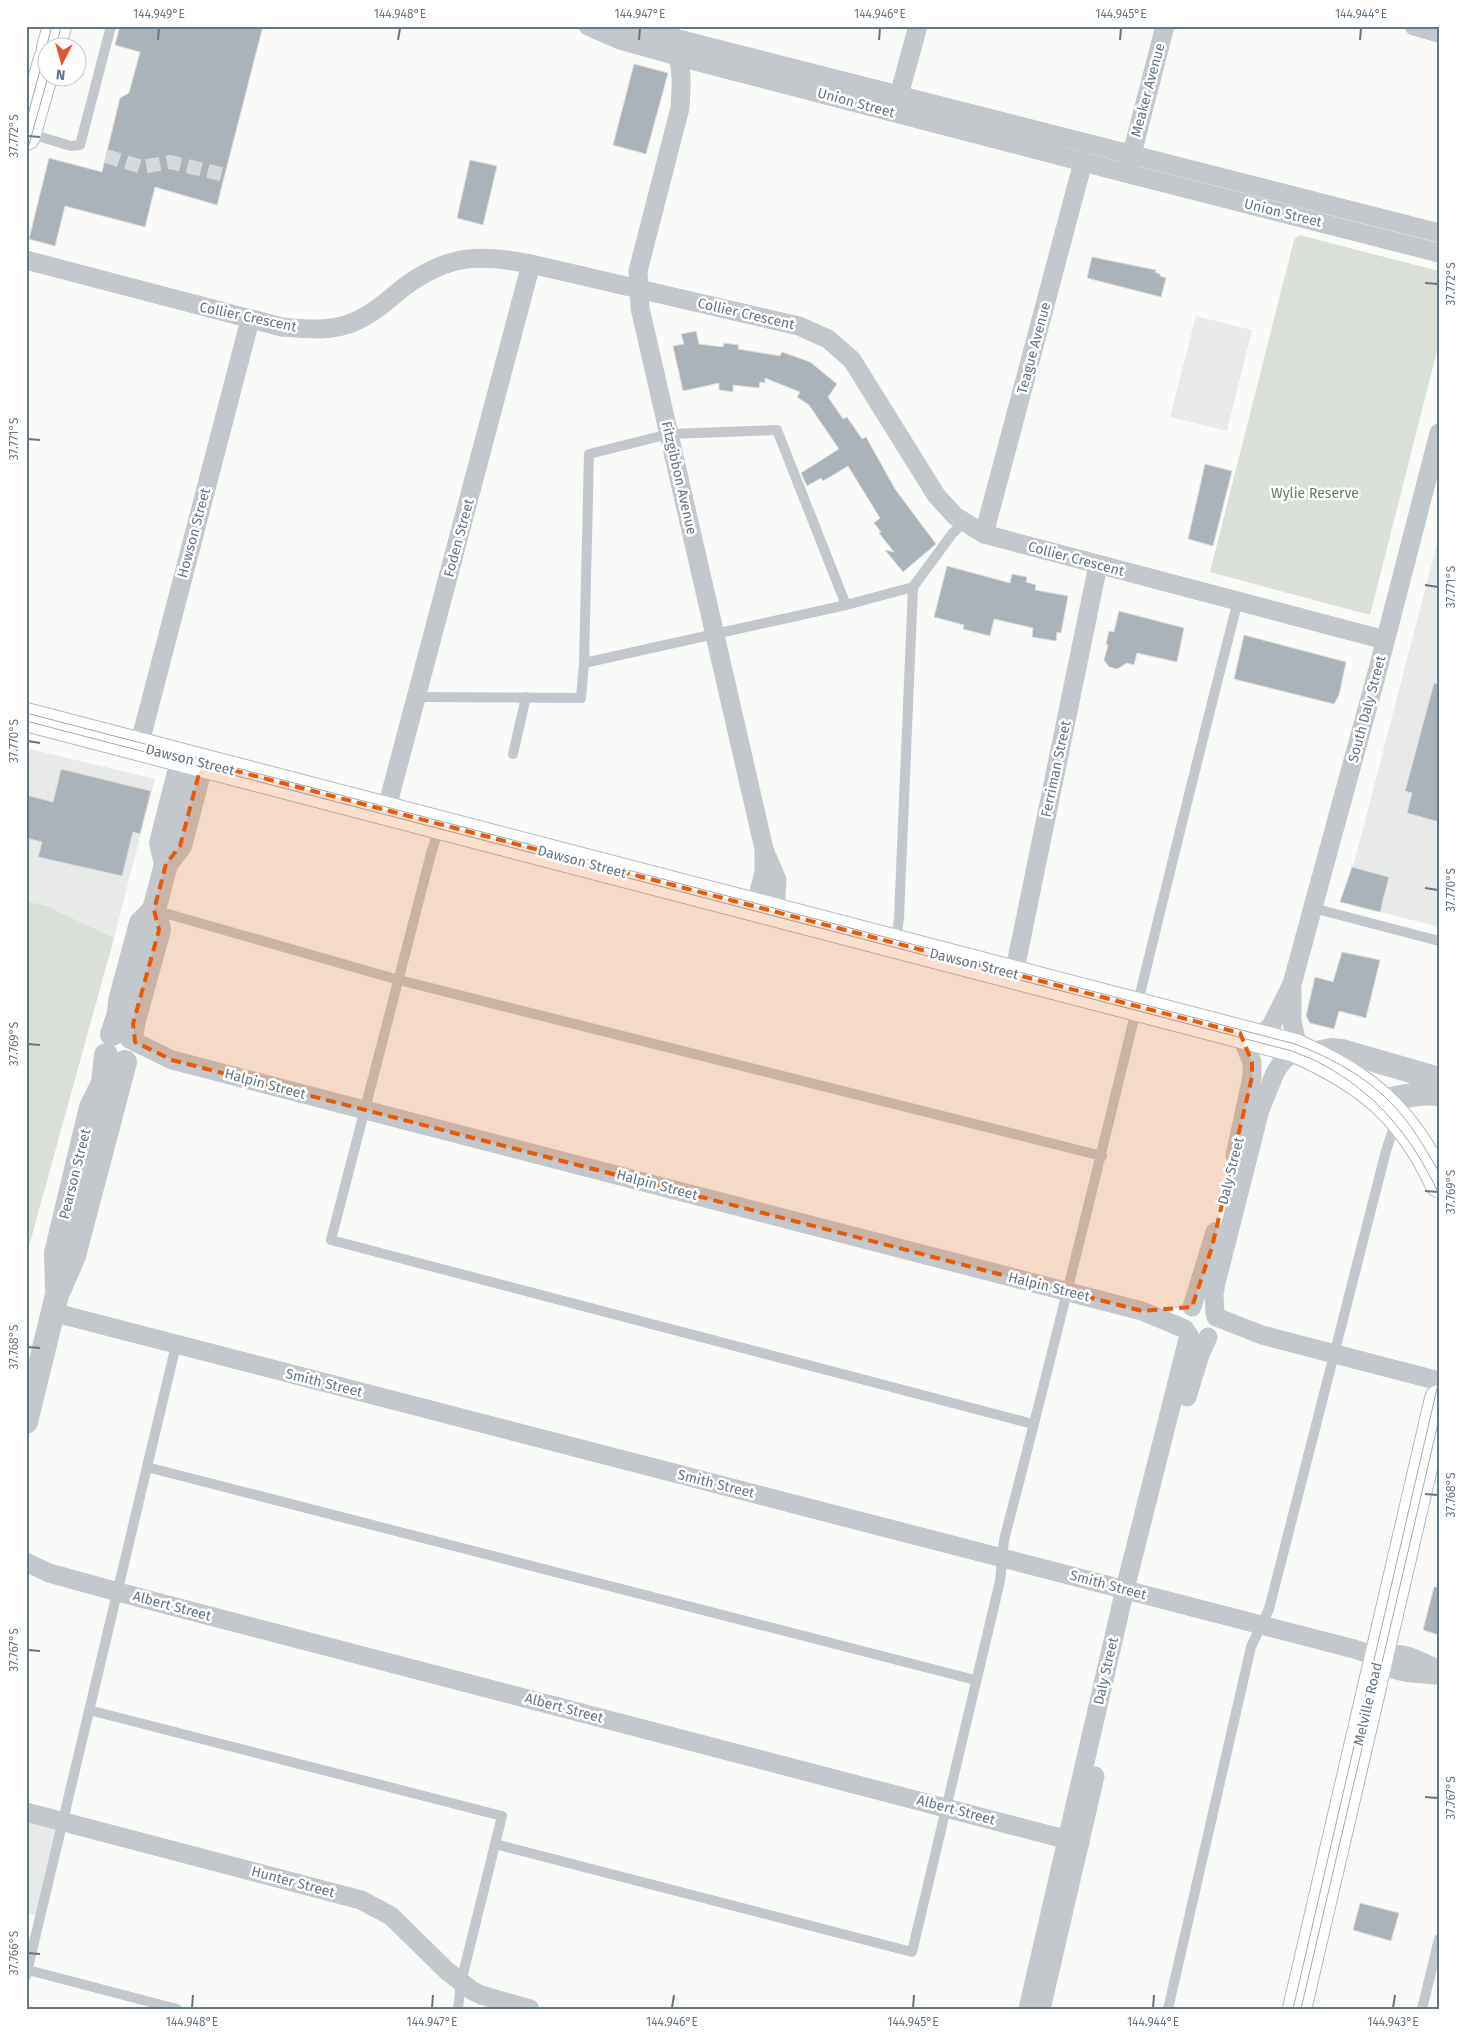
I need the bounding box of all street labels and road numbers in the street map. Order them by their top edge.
street label: Meaker Avenue [1127,41,1169,139]
street label: Union Street [815,85,898,122]
street label: Union Street [1242,195,1325,231]
street label: Collier Crescent [696,295,797,334]
street label: Collier Crescent [198,298,299,336]
street label: Teague Avenue [1014,300,1054,396]
street label: Fitzgibbon Avenue [658,420,700,536]
street label: Howson Street [174,485,214,580]
street label: Foden Street [440,496,478,579]
street label: Collier Crescent [1026,538,1127,580]
street label: South Daly Street [1345,653,1390,764]
street label: Ferriman Street [1037,718,1075,819]
street label: Dawson Street [144,741,237,779]
street label: Dawson Street [536,842,629,882]
street label: Dawson Street [928,945,1021,983]
street label: Halpin Street [223,1065,308,1103]
street label: Pearson Street [56,1126,95,1221]
street label: Daly Street [1214,1135,1248,1206]
street label: Halpin Street [615,1166,700,1204]
street label: Halpin Street [1007,1269,1092,1306]
street label: Smith Street [284,1365,365,1401]
street label: Smith Street [676,1466,757,1502]
street label: Smith Street [1068,1567,1149,1604]
street label: Albert Street [131,1587,214,1625]
street label: Daly Street [1090,1635,1122,1706]
street label: Melville Road [1350,1661,1386,1747]
street label: Albert Street [523,1689,606,1727]
street label: Albert Street [915,1791,998,1829]
street label: Hunter Street [250,1863,337,1902]

